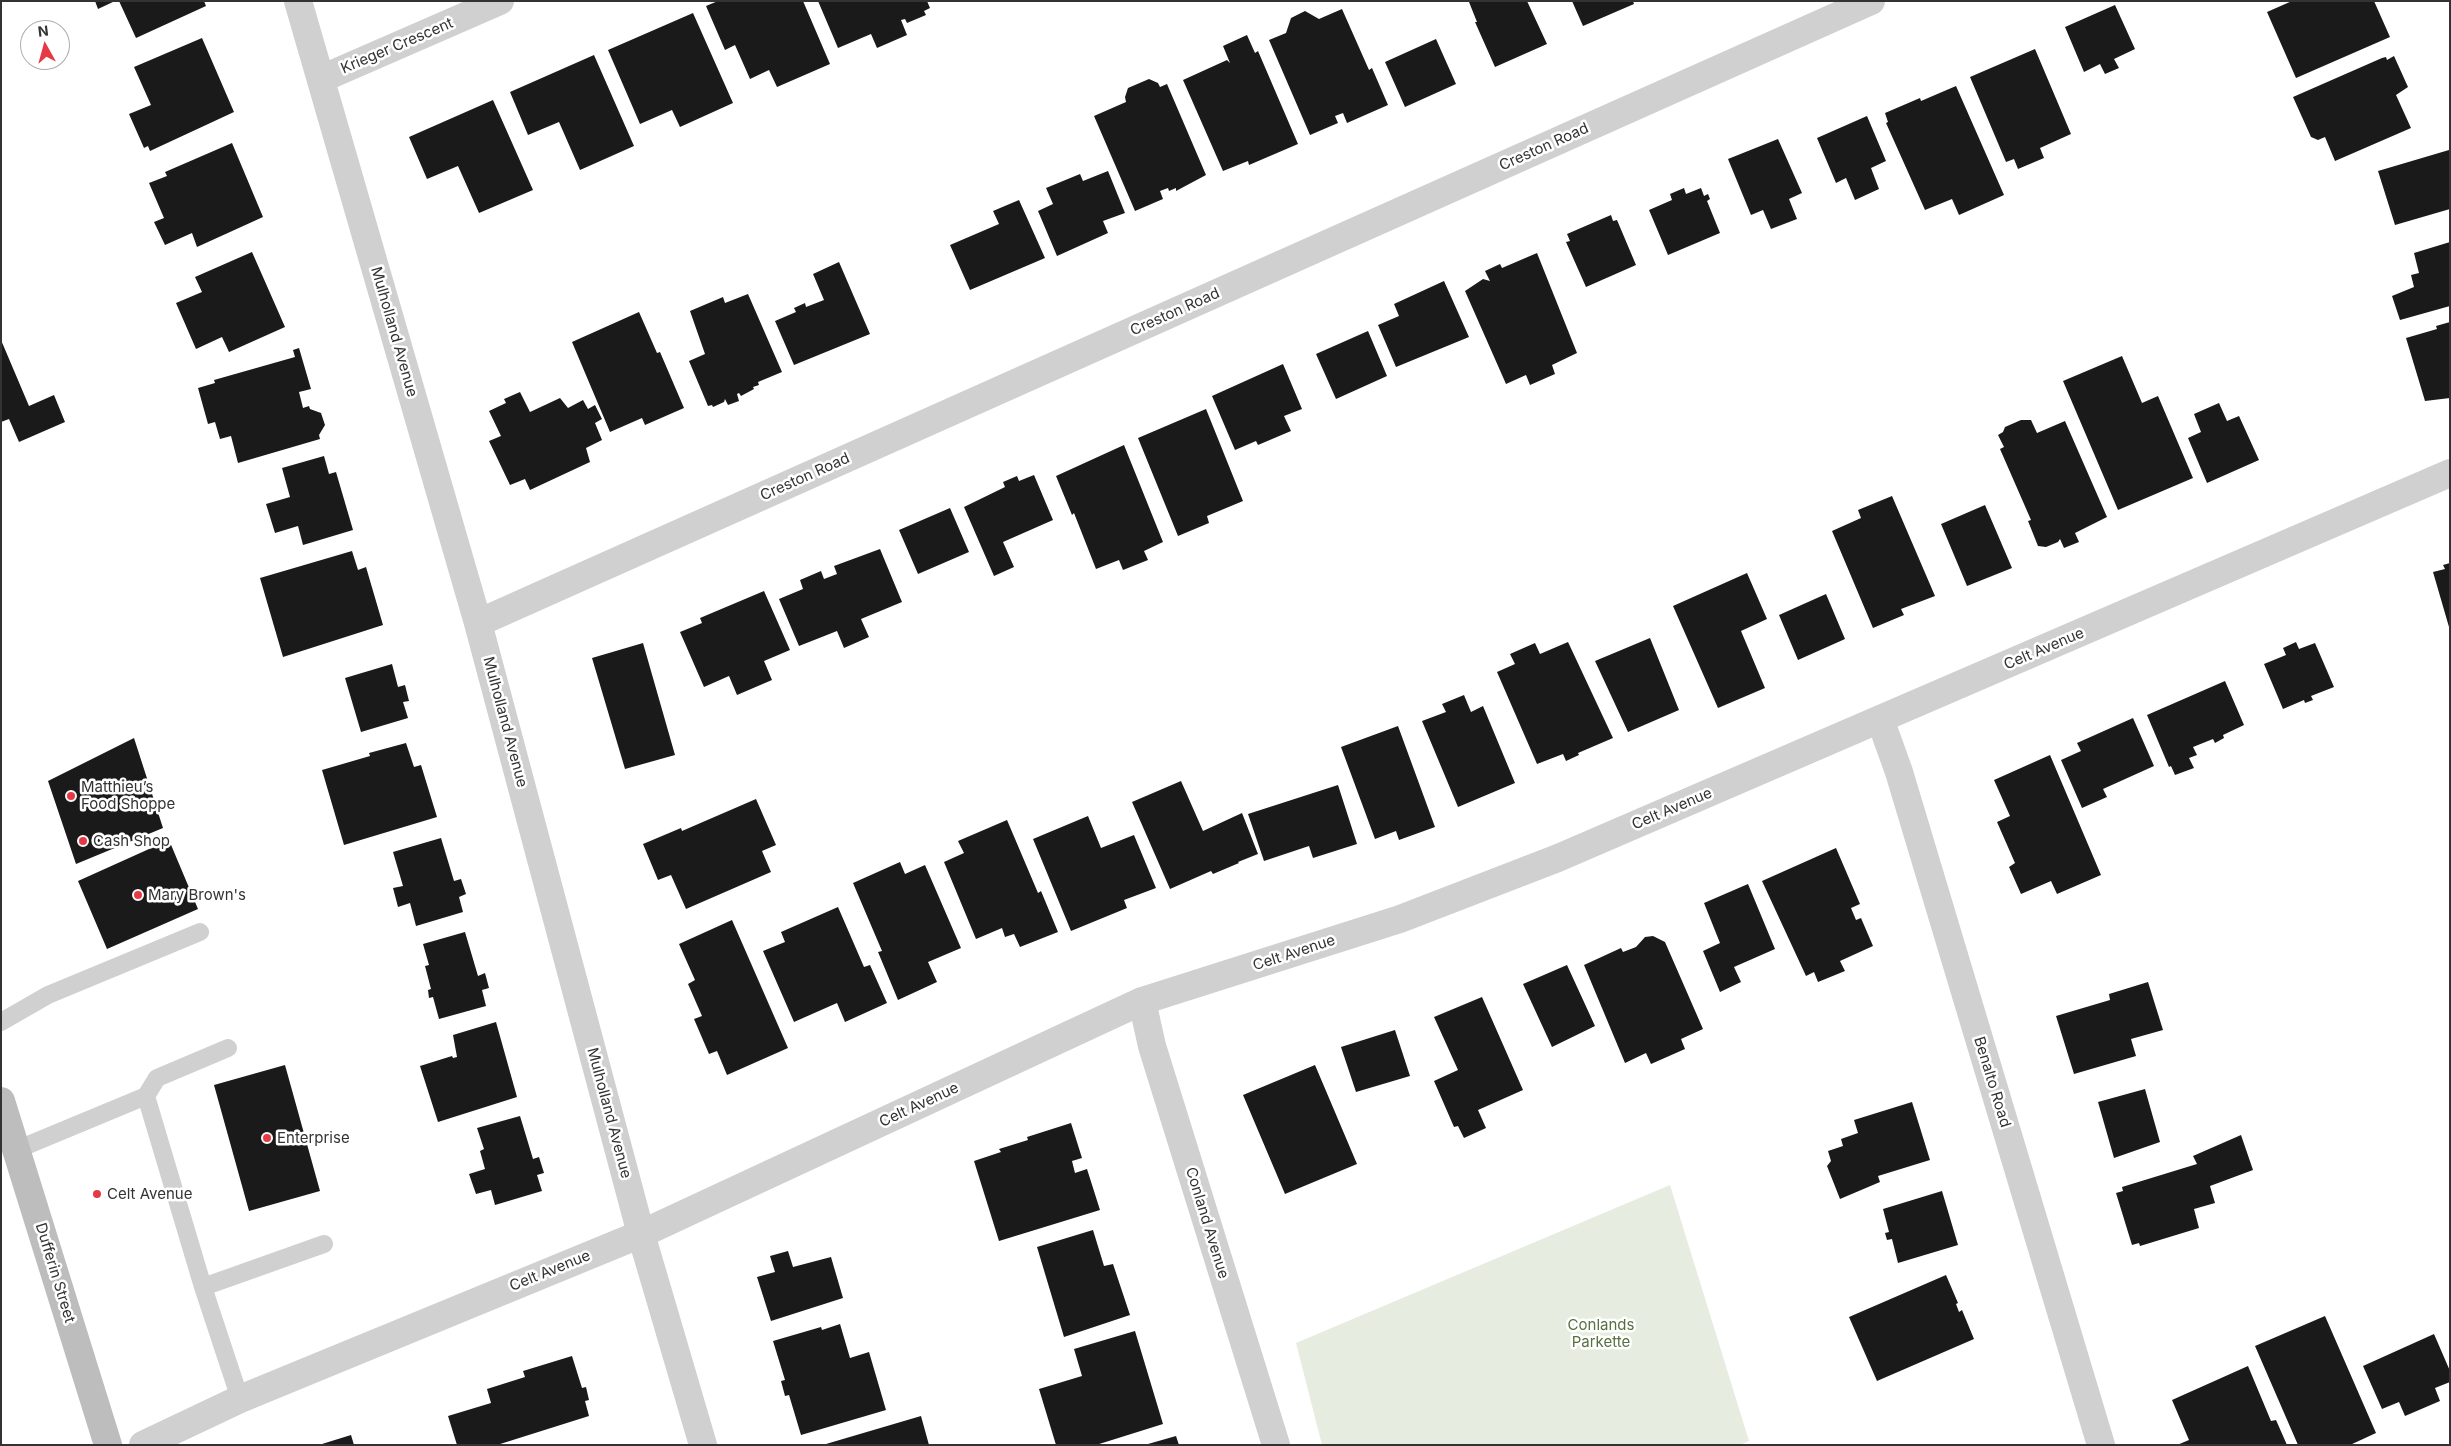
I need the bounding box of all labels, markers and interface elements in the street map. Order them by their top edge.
street label: Krieger Crescent [338,14,456,78]
north arrow [20,20,70,70]
text: N [37,22,50,40]
street label: Creston Road [1496,119,1592,175]
street label: Mulholland Avenue [367,265,421,399]
street label: Creston Road [1127,284,1223,340]
street label: Creston Road [757,449,853,505]
street label: Celt Avenue [2001,624,2087,674]
street label: Mulholland Avenue [479,655,531,789]
place label: Matthieu’s Food Shoppe [81,778,175,813]
street label: Celt Avenue [1629,784,1715,834]
marker: Matthieu’s Food Shoppe [65,790,77,802]
place label: Cash Shop [93,832,170,850]
marker: Cash Shop [77,835,89,847]
place label: Mary Brown's [148,886,246,904]
marker: Mary Brown's [132,889,144,901]
street label: Celt Avenue [1251,931,1337,975]
street label: Benalto Road [1970,1034,2014,1130]
street label: Mulholland Avenue [583,1046,635,1180]
street label: Celt Avenue [877,1079,961,1131]
place label: Enterprise [277,1129,350,1147]
marker: Enterprise [261,1132,273,1144]
street label: Conland Avenue [1181,1165,1233,1281]
place label: Celt Avenue [107,1185,192,1203]
marker: Celt Avenue [91,1188,103,1200]
street label: Dufferin Street [31,1221,79,1325]
street label: Celt Avenue [507,1247,593,1295]
park label: Conlands Parkette [1568,1316,1634,1351]

